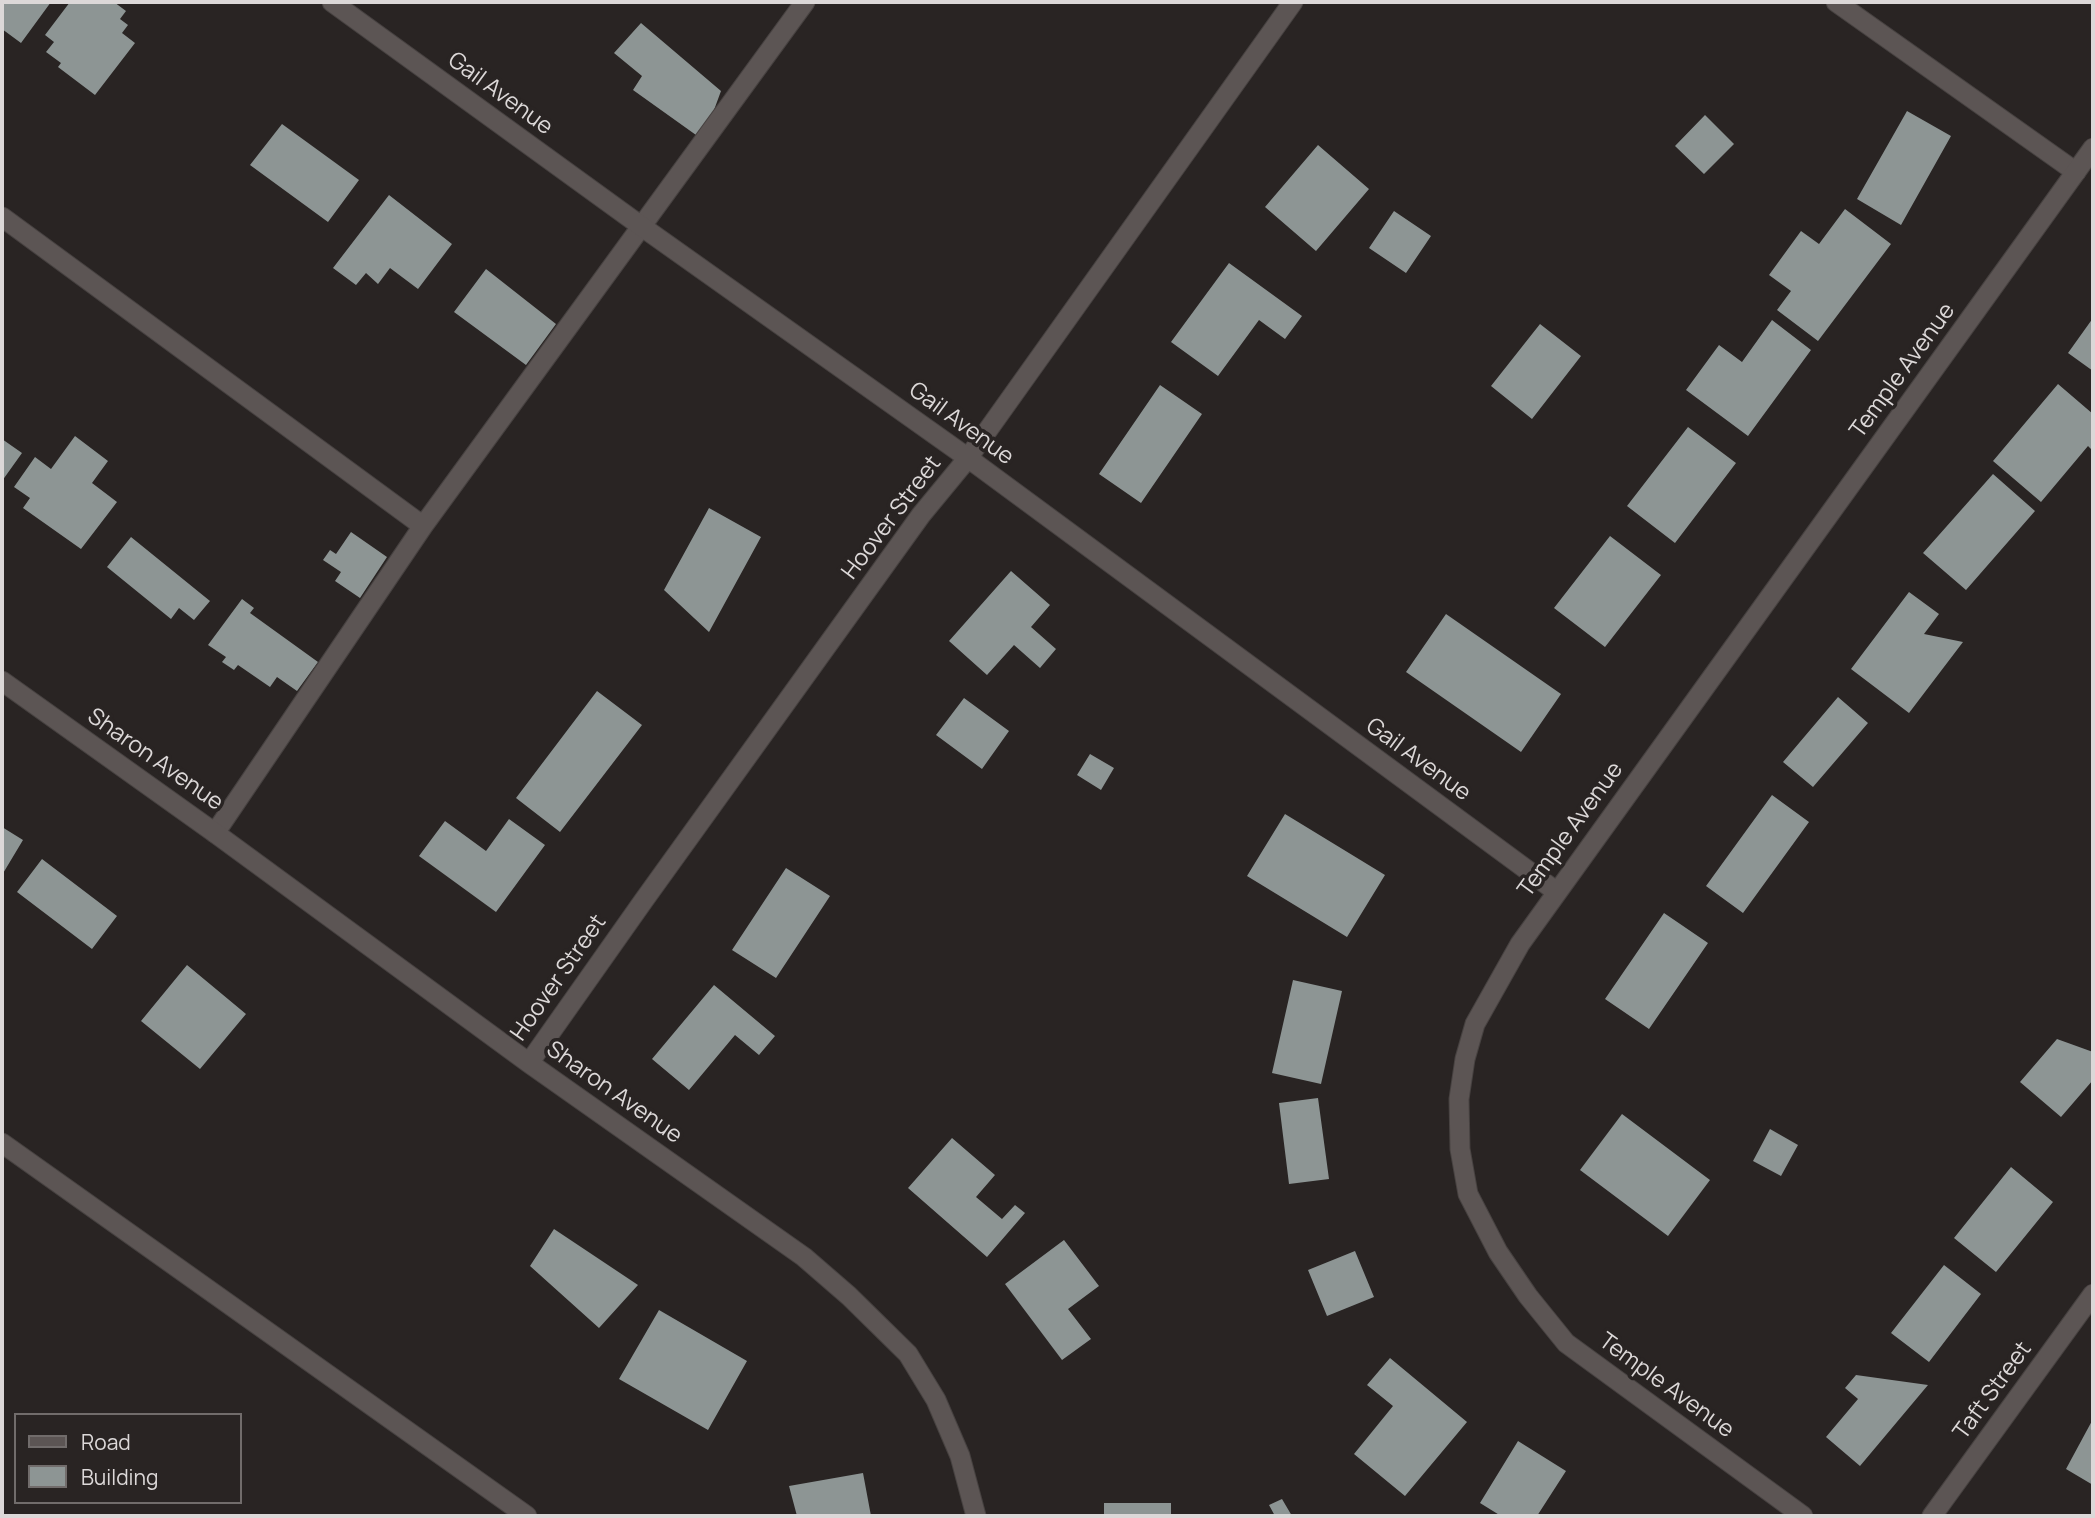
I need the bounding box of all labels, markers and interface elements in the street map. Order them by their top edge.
street label: Gail Avenue [442,47,558,141]
street label: Temple Avenue [1845,298,1961,444]
street label: Gail Avenue [903,377,1019,471]
street label: Hoover Street [837,451,947,585]
street label: Sharon Avenue [82,703,228,817]
street label: Gail Avenue [1360,713,1476,807]
street label: Temple Avenue [1513,757,1629,903]
street label: Hoover Street [505,910,613,1046]
street label: Sharon Avenue [541,1036,687,1150]
street label: Temple Avenue [1593,1328,1739,1444]
street label: Taft Street [1948,1337,2038,1445]
legend [14,1413,242,1504]
text: Road [81,1428,131,1456]
text: Building [81,1463,158,1491]

